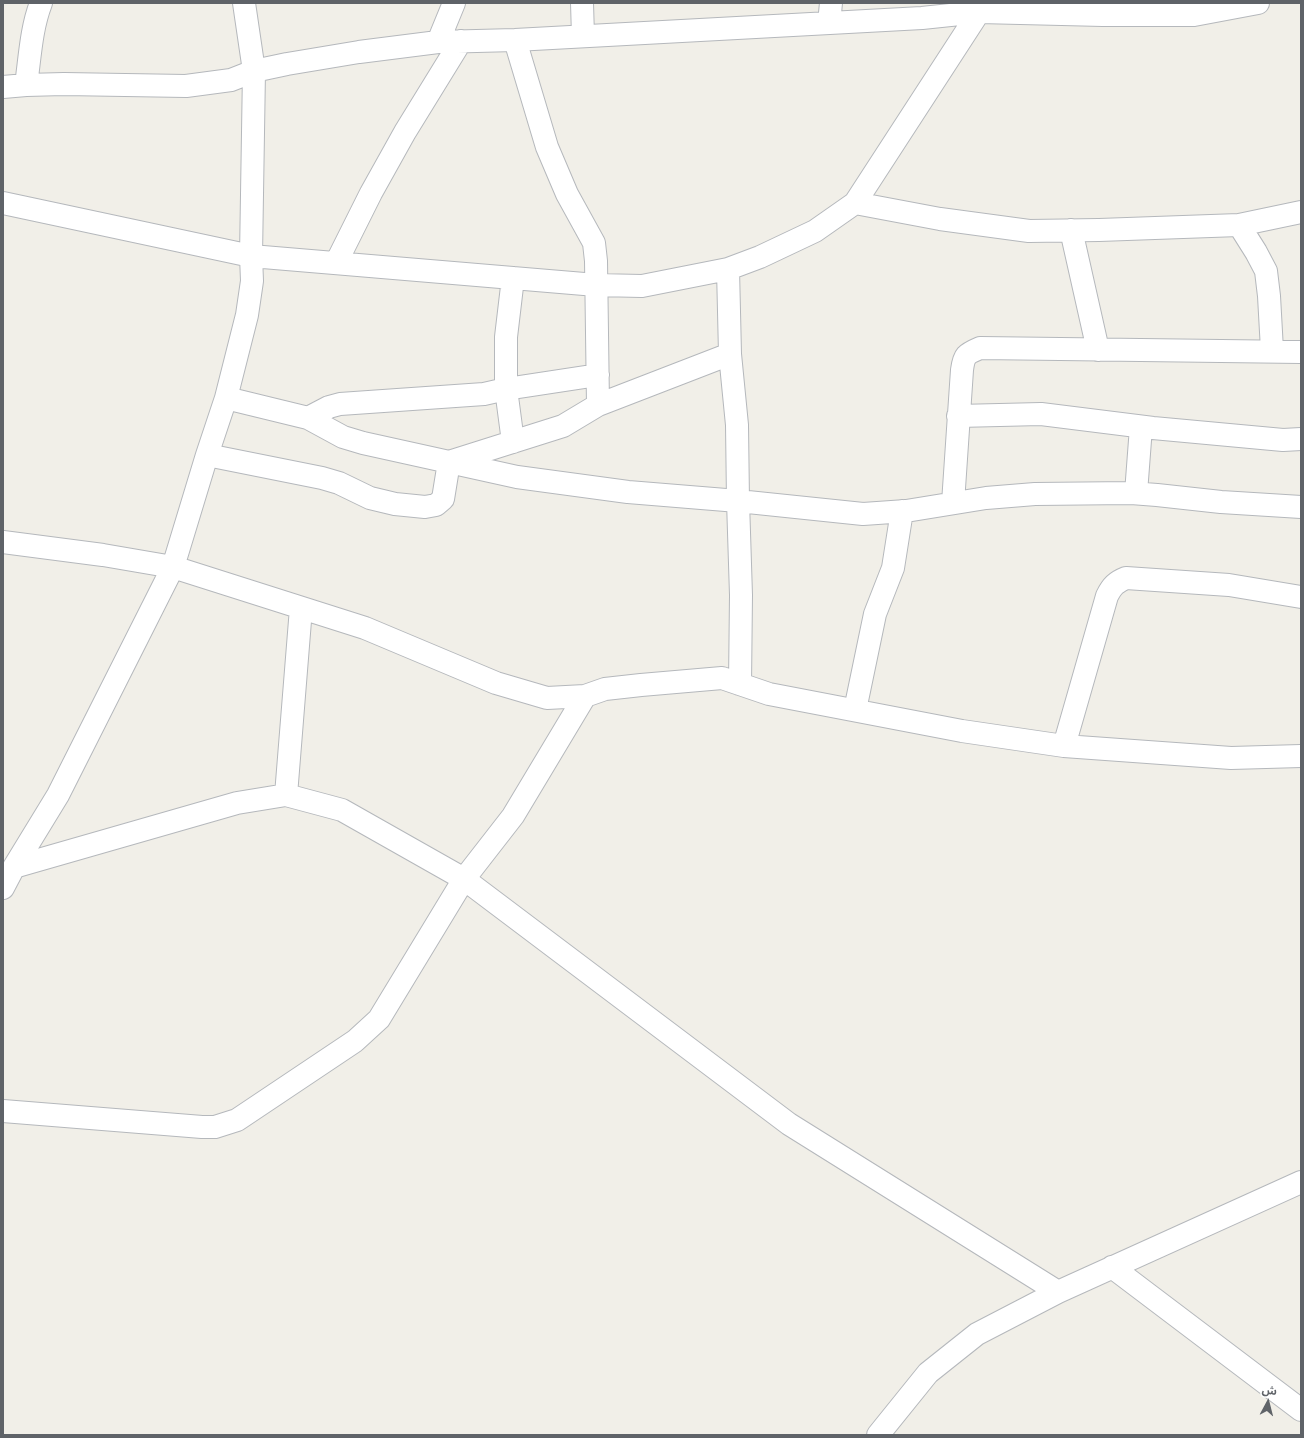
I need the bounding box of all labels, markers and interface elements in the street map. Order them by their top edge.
north arrow [1248,1382,1288,1422]
text: ش [1261,1382,1278,1397]

